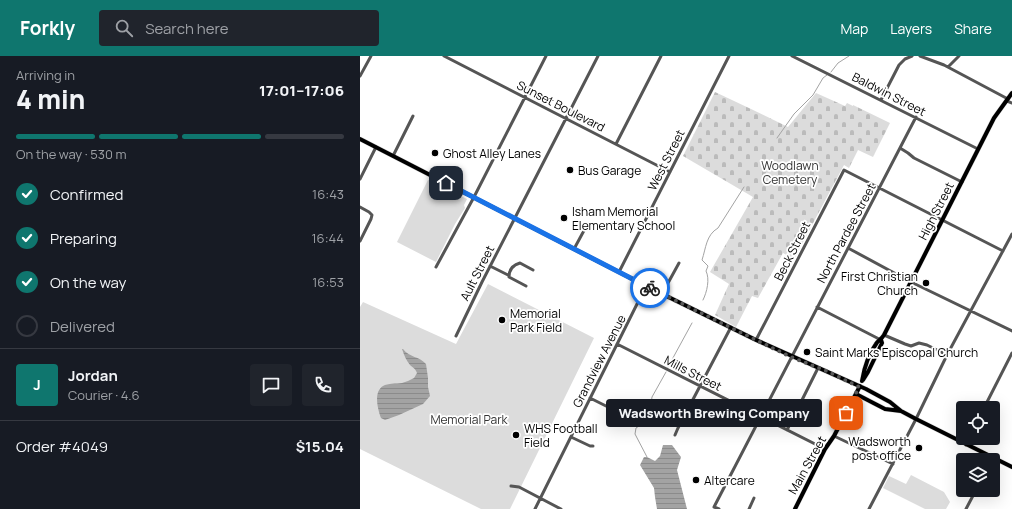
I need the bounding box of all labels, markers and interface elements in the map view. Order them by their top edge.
search box [99,10,379,46]
text: Forkly [20,15,75,41]
icon: search [113,17,135,39]
text: Search here [145,18,229,39]
text: Map [840,19,868,38]
text: Layers [890,19,932,38]
text: Share [954,19,992,38]
text: Arriving in [16,66,75,84]
street label: Baldwin Street [849,68,929,120]
street label: Sunset Boulevard [514,76,608,136]
text: 17:01–17:06 [259,80,344,101]
text: 4 min [16,81,85,117]
street label: West Street [643,126,689,193]
text: On the way · 530 m [16,145,127,163]
place label: Ghost Alley Lanes [443,145,541,162]
marker: Ghost Alley Lanes [430,148,440,158]
park label: Woodlawn Cemetery [761,157,819,188]
place label: Bus Garage [578,162,641,179]
marker: Bus Garage [565,165,575,175]
pin [429,166,463,200]
icon: home [435,172,457,194]
street label: High Street [914,179,958,243]
street label: North Pardee Street [813,180,880,286]
icon: check [16,183,38,205]
text: Confirmed [50,184,123,205]
text: 16:43 [312,185,344,203]
place label: Isham Memorial Elementary School [572,203,675,234]
marker: Isham Memorial Elementary School [559,213,569,223]
street label: Beck Street [770,218,814,284]
icon: check [16,227,38,249]
text: Preparing [50,228,117,249]
text: 16:44 [312,229,344,247]
street label: Ault Street [456,242,498,304]
courier [630,268,670,308]
place label: First Christian Church [841,268,918,299]
icon: check [16,271,38,293]
text: On the way [50,272,126,293]
text: 16:53 [312,273,344,291]
icon: bike [639,277,661,299]
marker: First Christian Church [921,278,931,288]
place label: Memorial Park Field [510,305,562,336]
street label: Grandview Avenue [568,312,630,410]
marker: Memorial Park Field [497,315,507,325]
text: Delivered [50,316,115,337]
place label: Saint Marks Episcopal Church [815,344,978,361]
marker: Saint Marks Episcopal Church [802,347,812,357]
street label: Mills Street [661,351,725,395]
button: chat [250,364,292,406]
button: phone [302,364,344,406]
text: Jordan [68,365,118,386]
text: J [33,374,41,395]
text: Courier · 4.6 [68,386,140,404]
pin [829,396,863,430]
callout: Wadsworth Brewing Company [606,399,822,427]
map controls [956,401,1000,497]
button: locate [956,401,1000,445]
icon: bag [835,402,857,424]
text: Wadsworth Brewing Company [619,404,809,422]
park label: Memorial Park [430,411,509,428]
place label: WHS Football Field [524,420,597,451]
marker: WHS Football Field [511,430,521,440]
street label: Main Street [784,433,830,497]
place label: Wadsworth post office [848,433,911,464]
text: Order #4049 [16,436,108,457]
text: $15.04 [296,436,344,457]
marker: Wadsworth post office [914,443,924,453]
button: layers [956,453,1000,497]
place label: Altercare [704,472,755,489]
marker: Altercare [691,475,701,485]

